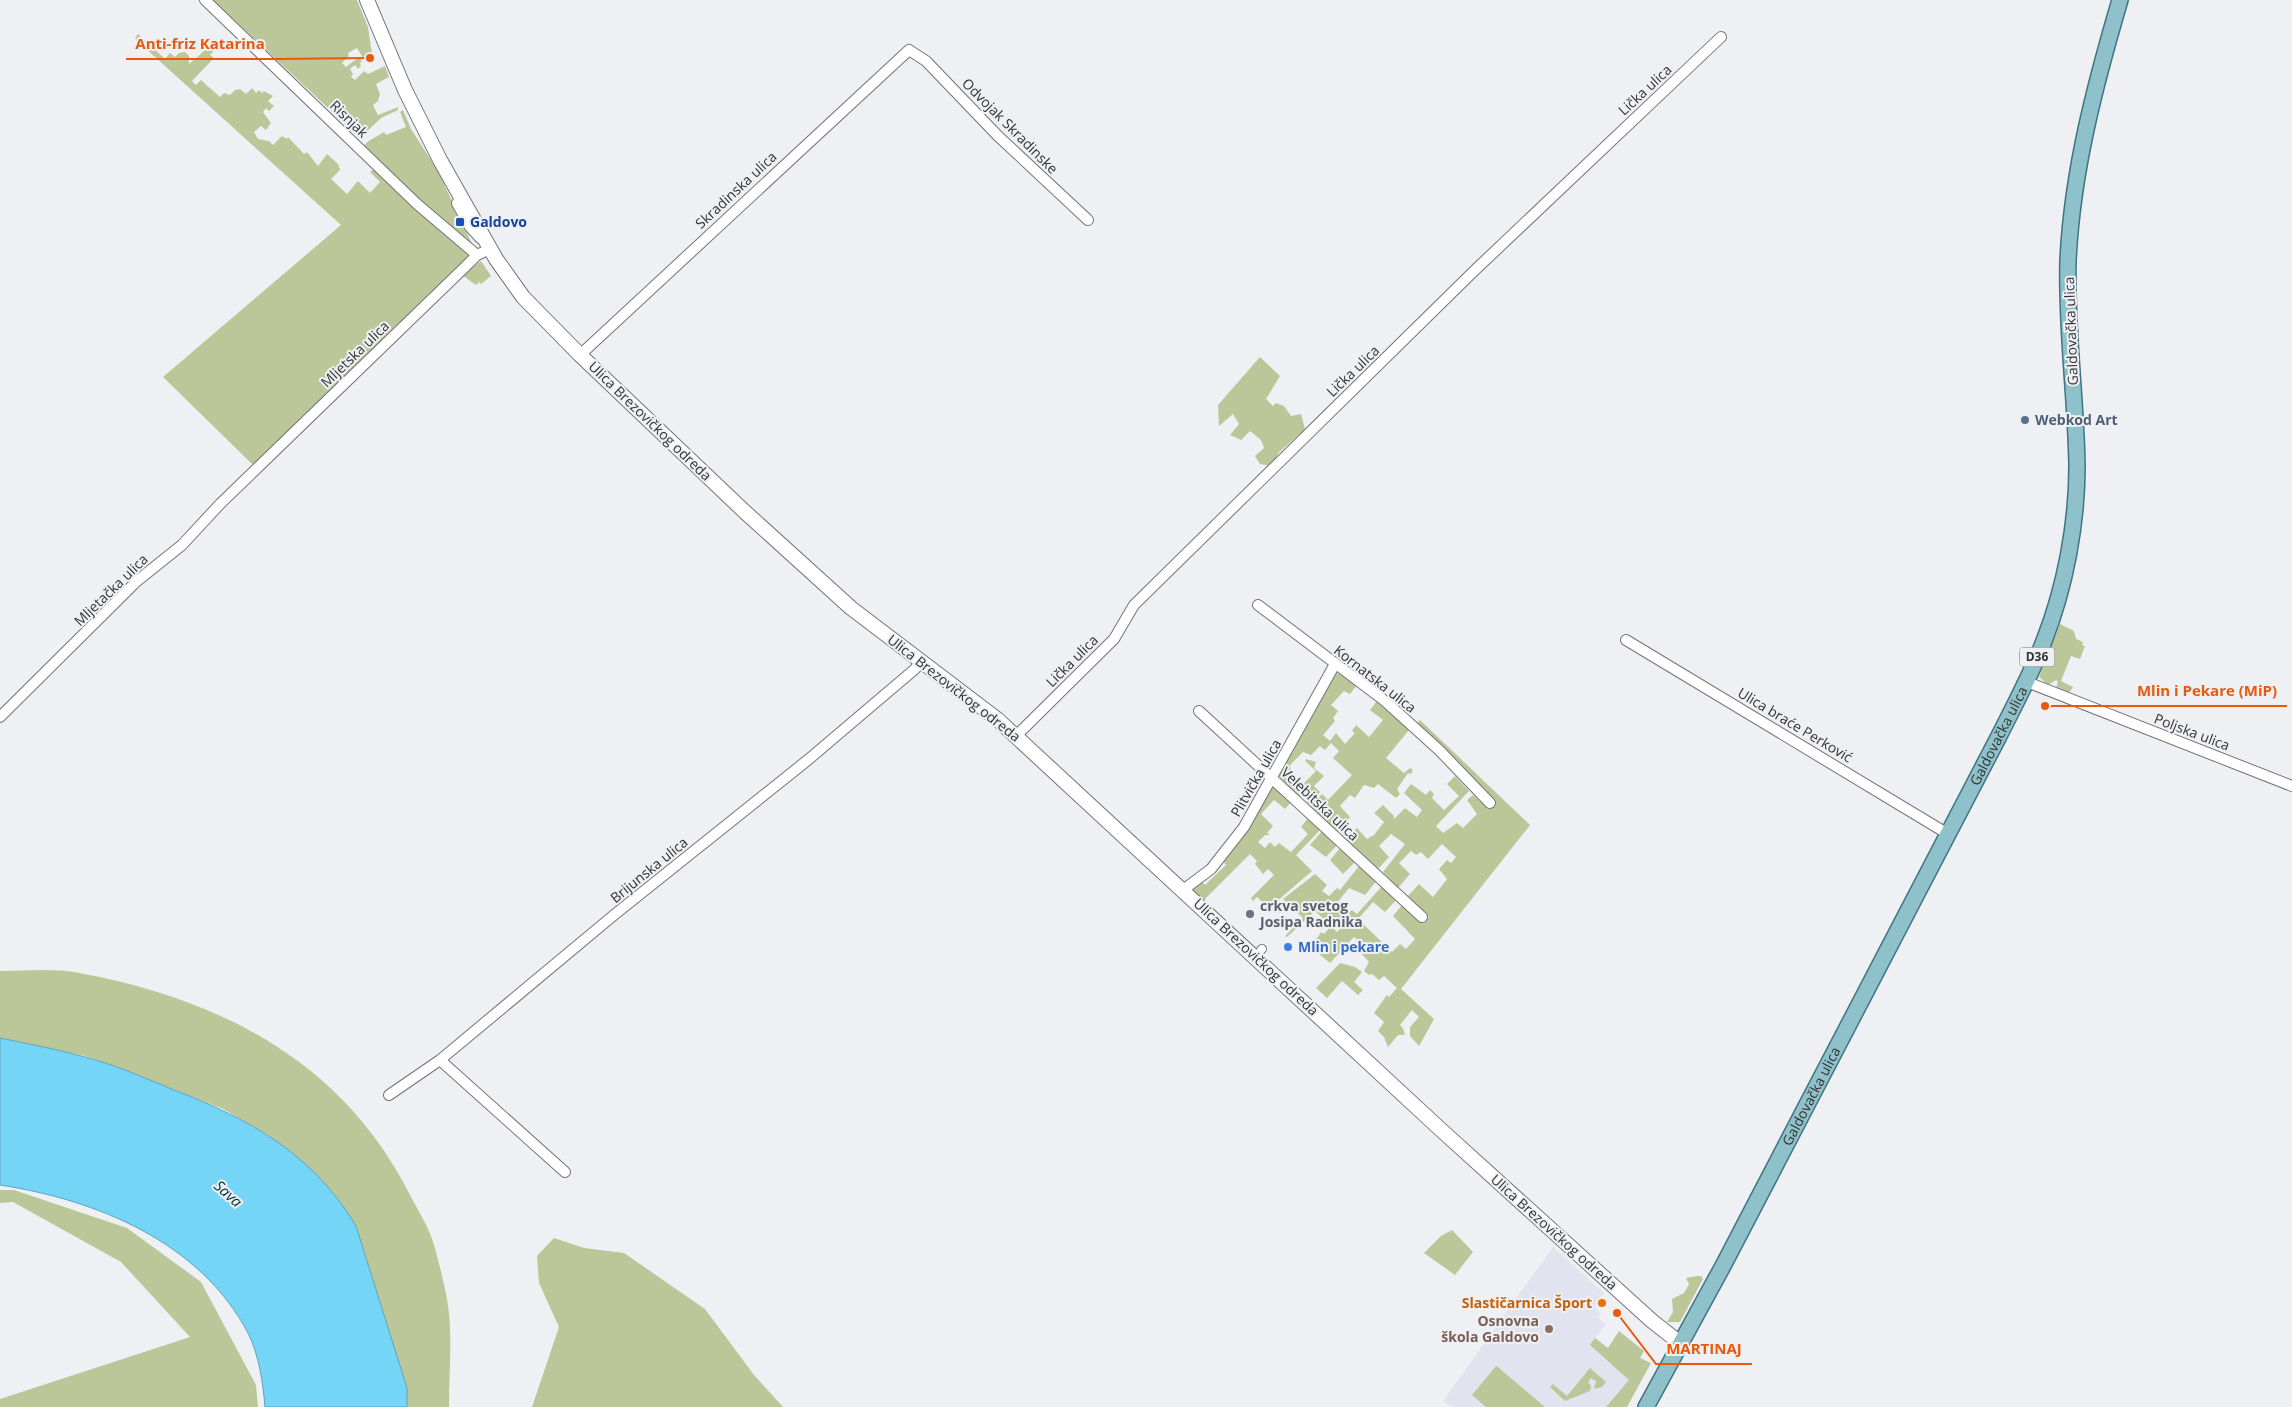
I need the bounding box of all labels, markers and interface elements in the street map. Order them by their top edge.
callout: Anti-friz Katarina [126,29,275,59]
text: Anti-friz Katarina [135,33,265,53]
street label: Lička ulica [1614,60,1675,119]
street label: Odvojak Skradinske [958,74,1063,178]
street label: Risnjak [326,96,373,142]
street label: Skradinska ulica [691,147,780,232]
place label: Galdovo [470,212,527,231]
marker: Galdovo [454,216,466,228]
street label: Galdovačka ulica [2059,276,2082,386]
street label: Mljetska ulica [316,316,393,391]
street label: Lička ulica [1322,341,1383,401]
street label: Ulica Brezovičkog odreda [585,357,716,484]
place label: Webkod Art [2035,410,2118,429]
marker: Webkod Art [2019,414,2031,426]
street label: Mljetačka ulica [70,549,152,630]
street label: Ulica Brezovičkog odreda [884,630,1025,746]
street label: Lička ulica [1041,630,1102,691]
street label: Kornatska ulica [1330,640,1420,717]
road number: D36 [2020,648,2054,666]
callout: Mlin i Pekare (MiP) [2127,676,2287,706]
text: Mlin i Pekare (MiP) [2137,680,2277,700]
street label: Ulica braće Perković [1734,683,1856,767]
street label: Galdovačka ulica [1965,683,2032,789]
street label: Poljska ulica [2152,708,2233,755]
street label: Plitvička ulica [1226,735,1285,820]
street label: Velebitska ulica [1277,762,1363,845]
street label: Brijunska ulica [606,832,691,907]
street label: Ulica Brezovičkog odreda [1190,894,1323,1020]
place label: crkva svetog Josipa Radnika [1258,896,1363,931]
marker: crkva svetog Josipa Radnika [1244,908,1256,920]
place label: Mlin i pekare [1298,937,1389,956]
marker: Mlin i pekare [1282,941,1294,953]
street label: Galdovačka ulica [1777,1043,1845,1149]
street label: Ulica Brezovičkog odreda [1487,1170,1622,1294]
water label: Sava [210,1175,247,1212]
place label: Slastičarnica Šport [1462,1293,1592,1312]
marker: Slastičarnica Šport [1596,1297,1608,1309]
place label: Osnovna škola Galdovo [1441,1311,1539,1346]
marker: Osnovna škola Galdovo [1543,1323,1555,1335]
callout: MARTINAJ [1656,1334,1752,1364]
text: MARTINAJ [1666,1338,1742,1358]

